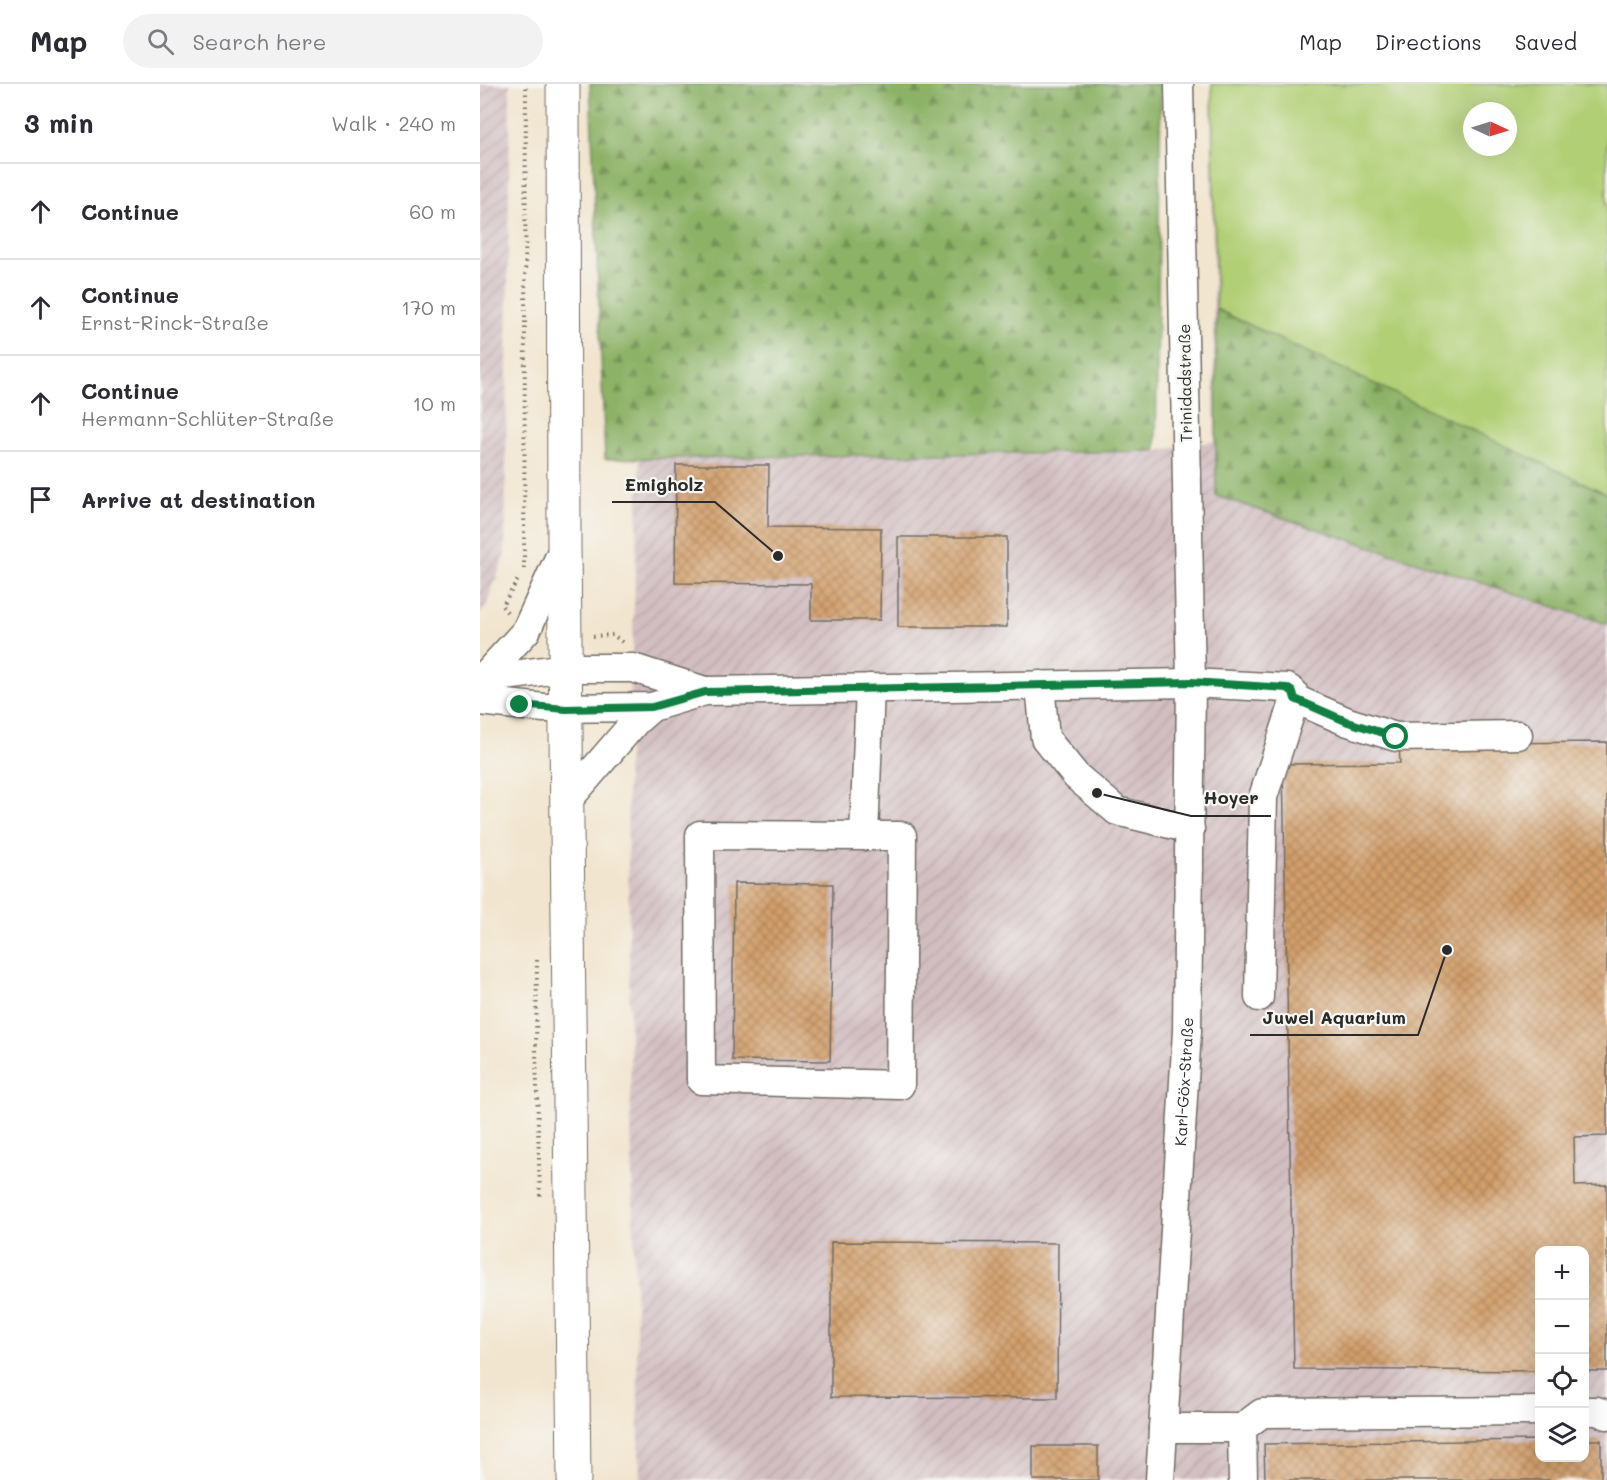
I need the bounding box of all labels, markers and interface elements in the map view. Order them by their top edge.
search box [123,14,543,68]
text: Map [30,23,87,59]
icon: search [144,25,177,58]
text: Search here [192,27,326,56]
text: Map [1299,28,1342,55]
text: Directions [1375,28,1482,55]
text: Saved [1515,28,1577,55]
north arrow [1463,102,1517,156]
text: 3 min [24,106,93,140]
text: Walk · 240 m [331,110,456,136]
icon: ahead [24,195,57,228]
text: Continue [81,197,179,226]
text: 60 m [409,198,456,224]
text: Continue [81,280,179,309]
icon: ahead [24,291,57,324]
text: 170 m [401,294,456,320]
text: Ernst-Rinck-Straße [81,309,269,335]
street label: Trinidadstraße [1173,323,1196,443]
text: Continue [81,376,179,405]
icon: ahead [24,387,57,420]
text: 10 m [412,390,456,416]
text: Hermann-Schlüter-Straße [81,405,334,431]
callout: Emigholz [612,466,715,502]
text: Emigholz [624,472,704,496]
icon: arrive [24,483,57,516]
text: Arrive at destination [81,485,316,514]
route end [506,691,532,717]
route start [1382,723,1408,749]
callout: Hoyer [1191,780,1271,816]
text: Hoyer [1203,785,1259,809]
callout: Juwel Aquarium [1250,999,1418,1035]
text: Juwel Aquarium [1262,1005,1406,1029]
street label: Karl-Göx-Straße [1169,1017,1197,1147]
map controls [1535,1246,1589,1462]
button: + [1535,1246,1589,1300]
button: − [1535,1300,1589,1354]
button: locate [1535,1354,1589,1408]
button: layers [1535,1408,1589,1462]

